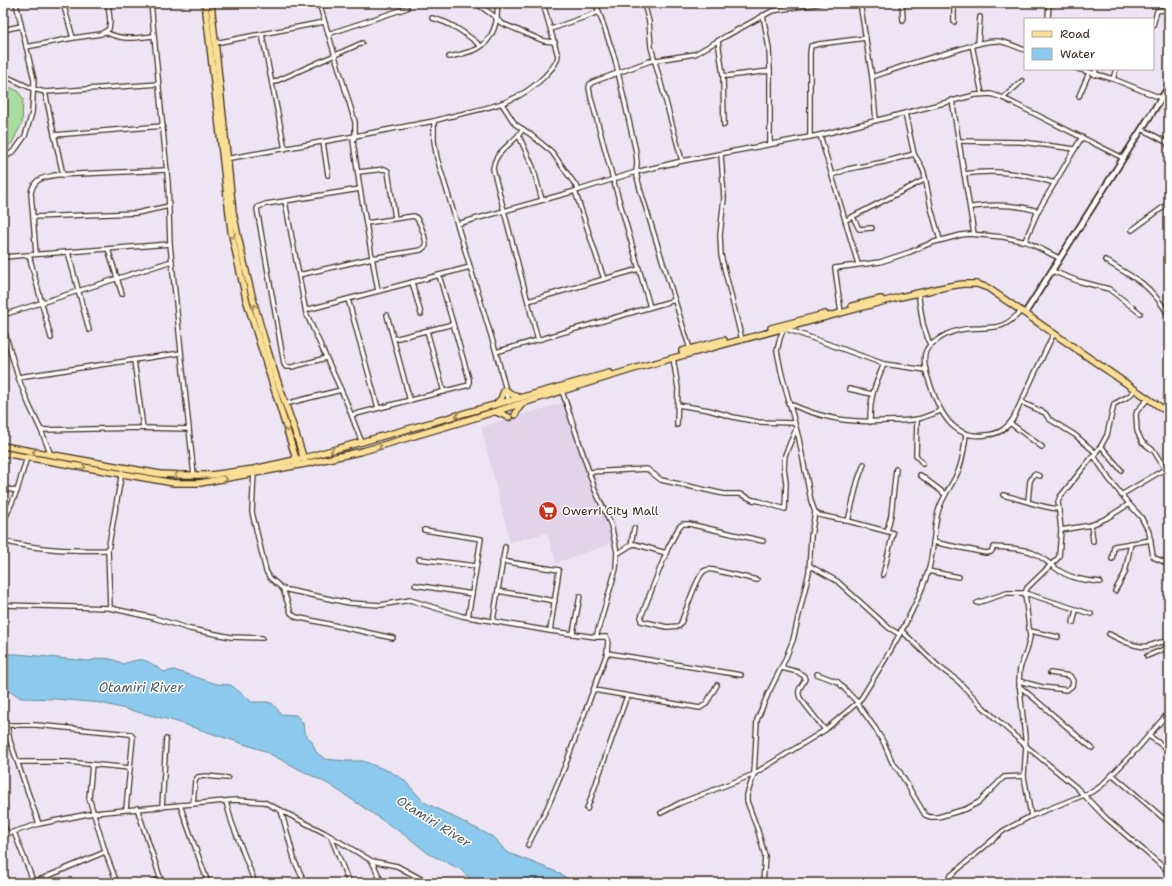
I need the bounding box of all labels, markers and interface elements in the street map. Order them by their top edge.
legend [1024,18,1154,70]
text: Road [1060,26,1091,42]
text: Water [1060,46,1096,62]
one-way arrow [227,233,236,240]
one-way arrow [251,304,260,311]
one-way arrow [454,411,461,420]
one-way arrow [282,425,291,432]
one-way arrow [376,442,383,451]
one-way arrow [329,446,336,454]
one-way arrow [32,448,38,456]
one-way arrow [80,462,86,471]
one-way arrow [174,471,180,479]
one-way arrow [222,475,228,484]
supermarket icon: Owerri City Mall [537,500,559,522]
place label: Owerri City Mall [562,503,659,519]
water label: Otamiri River [99,679,184,696]
water label: Otamiri River [393,792,475,852]

